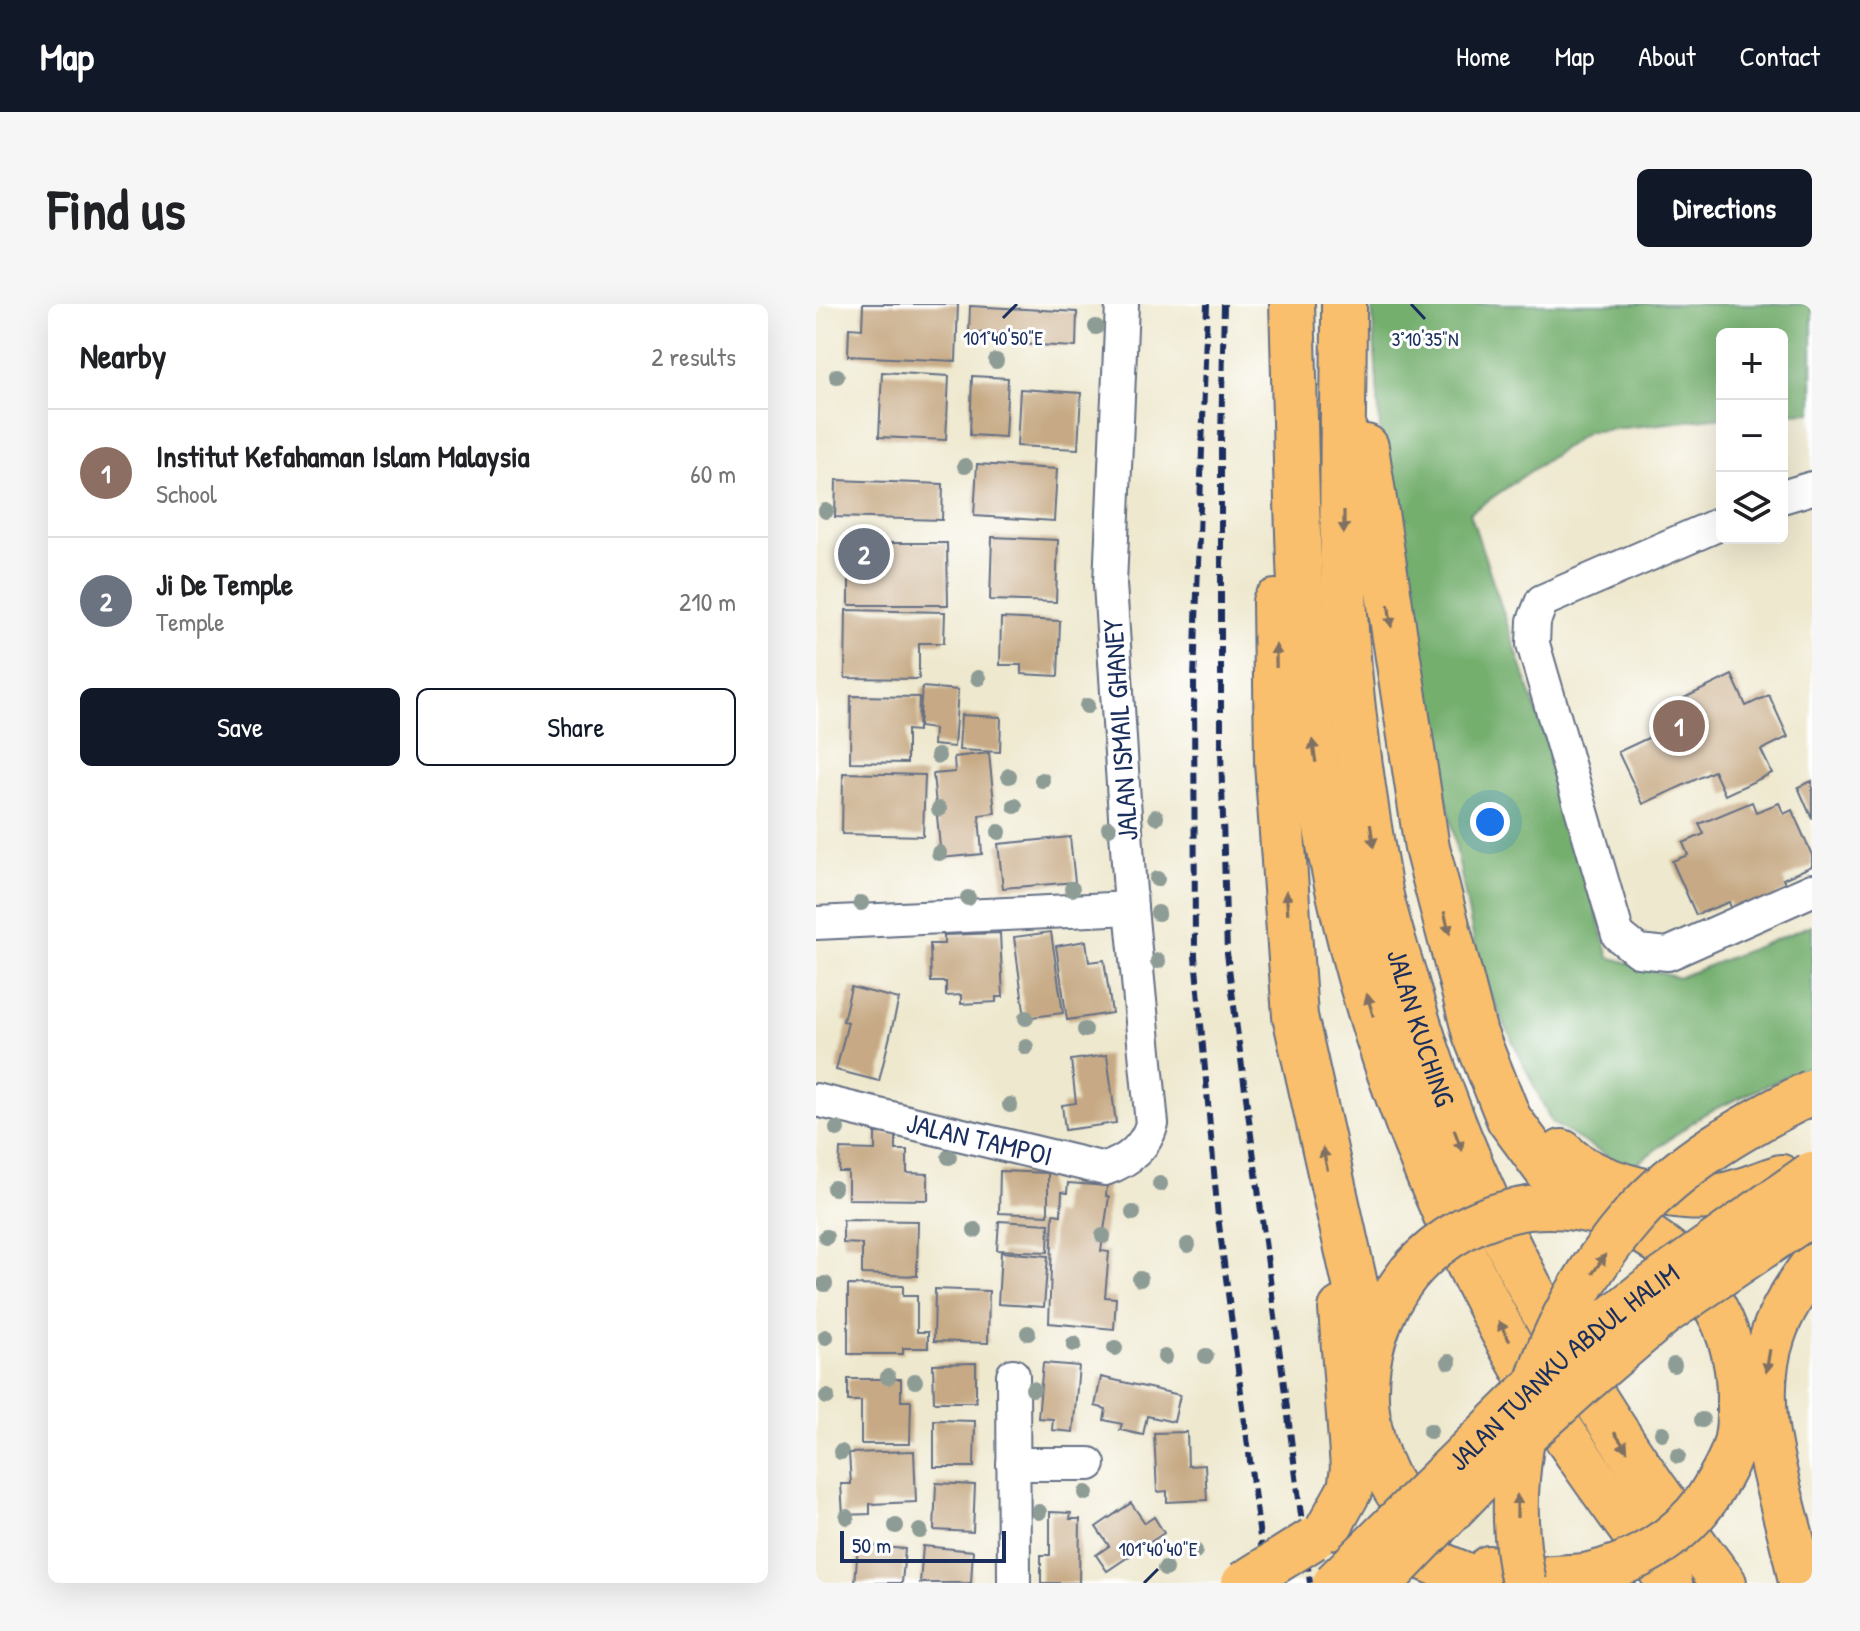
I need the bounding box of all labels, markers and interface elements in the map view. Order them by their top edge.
text: Map [40,30,94,82]
text: Home [1456,37,1511,75]
text: Map [1555,37,1594,75]
text: About [1638,37,1696,75]
text: Contact [1740,37,1820,75]
button: Directions [1637,169,1812,247]
text: Find us [48,171,186,246]
text: 101°40'50"E [963,324,1043,351]
text: 3°10'35"N [1391,325,1459,352]
map controls [1716,328,1788,544]
button: + [1716,328,1788,400]
text: Nearby [80,333,166,379]
text: 2 results [651,339,736,374]
button: − [1716,400,1788,472]
text: Institut Kefahaman Islam Malaysia [156,436,530,476]
text: 1 [101,456,111,491]
text: 60 m [690,456,736,491]
button: layers [1716,472,1788,544]
text: School [156,476,217,511]
one-way arrow [1338,510,1350,535]
pin: 2 [838,524,890,584]
text: Ji De Temple [156,564,293,604]
text: 2 [100,584,112,619]
text: 210 m [679,584,736,619]
text: Temple [156,604,225,639]
one-way arrow [1384,604,1397,629]
street label: JALAN ISMAIL GHANEY [1093,617,1147,842]
one-way arrow [1270,643,1282,668]
button: Save [80,688,400,766]
button: Share [416,688,736,766]
pin: 1 [1653,696,1705,756]
one-way arrow [1308,739,1320,764]
your location [1470,802,1510,842]
one-way arrow [1366,824,1379,849]
one-way arrow [1280,889,1293,914]
one-way arrow [1441,911,1453,936]
street label: JALAN KUCHING [1378,944,1464,1112]
one-way arrow [1364,992,1376,1017]
street label: JALAN TAMPOI [903,1103,1056,1175]
one-way arrow [1452,1128,1465,1152]
one-way arrow [1318,1146,1331,1171]
one-way arrow [1591,1253,1605,1275]
street label: JALAN TUANKU ABDUL HALIM [1440,1254,1687,1479]
one-way arrow [1497,1320,1511,1342]
one-way arrow [1761,1349,1774,1374]
one-way arrow [1614,1431,1629,1452]
one-way arrow [1511,1493,1523,1518]
scale bar [840,1527,1006,1563]
text: 50 m [852,1530,891,1560]
text: 101°40'40"E [1118,1535,1198,1562]

